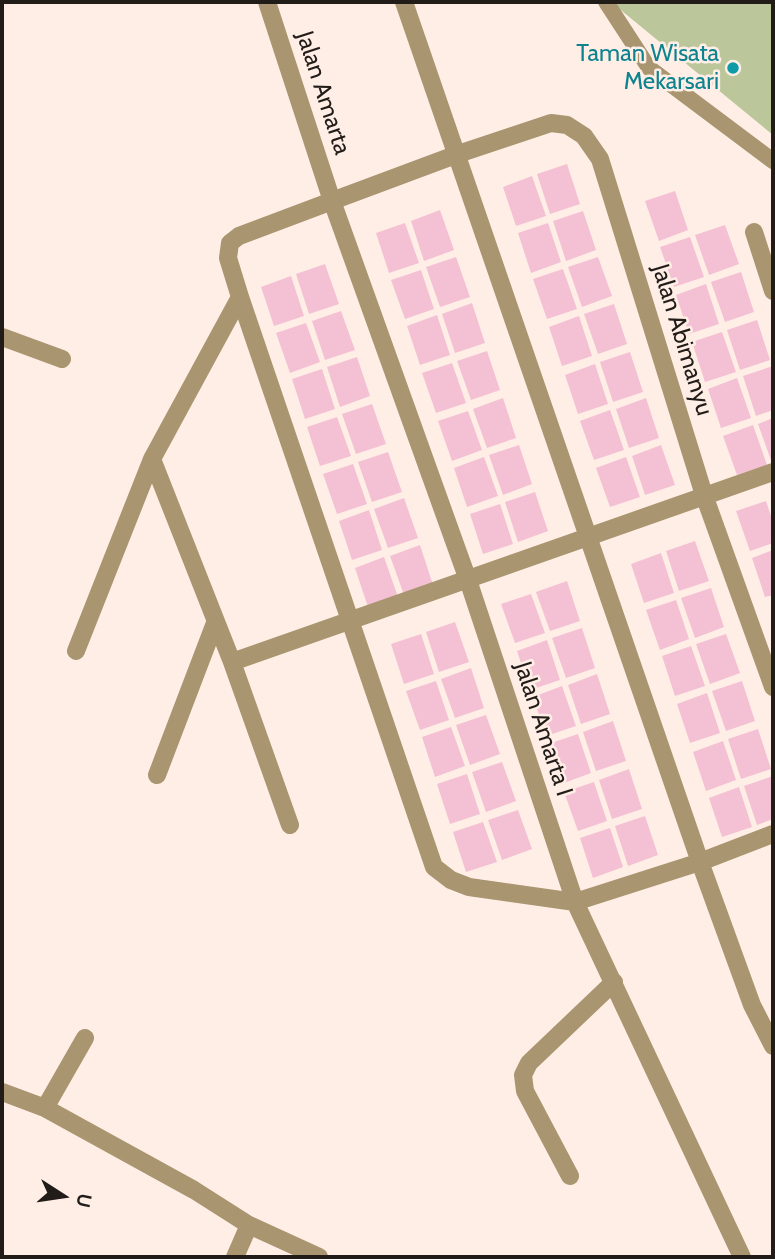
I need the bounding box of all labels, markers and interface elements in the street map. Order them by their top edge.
street label: Jalan Amarta [290,28,356,158]
place label: Taman Wisata Mekarsari [576,40,719,96]
marker: Taman Wisata Mekarsari [725,60,741,76]
street label: Jalan Abimanyu [645,261,719,419]
street label: Jalan Amarta I [508,658,578,800]
north arrow [28,1161,98,1231]
text: U [71,1191,97,1210]

